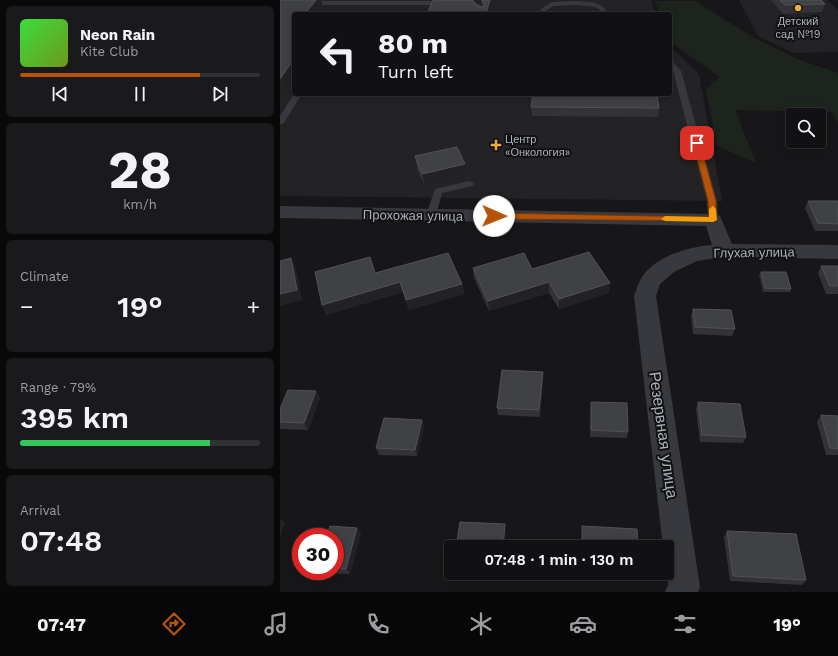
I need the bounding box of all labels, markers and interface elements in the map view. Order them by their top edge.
marker: Детский сад №19 [793,3,803,13]
place label: Детский сад №19 [776,15,821,41]
text: Neon Rain [80,26,155,44]
text: 80 m [378,27,448,60]
icon: left [312,28,364,80]
text: Kite Club [80,44,138,59]
text: Turn left [378,61,453,82]
icon: previous [49,83,71,105]
icon: pause [129,83,151,105]
icon: next [209,83,231,105]
map controls [786,108,826,148]
button: search [786,108,826,148]
pin [680,126,714,160]
icon: arrive [686,132,708,154]
place label: Центр «Онкология» [505,133,570,159]
marker: Центр «Онкология» [490,139,502,151]
text: 28 [108,140,172,201]
position arrow [473,195,515,237]
text: km/h [123,197,157,212]
street label: Прохожая улица [363,207,464,224]
street label: Глухая улица [713,244,795,261]
text: Climate [20,269,69,284]
text: 19° [117,289,163,324]
text: − [20,294,33,319]
text: + [247,294,260,319]
street label: Резервная улица [645,370,682,500]
text: Range · 79% [20,380,96,395]
text: 395 km [20,400,129,435]
text: Arrival [20,503,61,518]
text: 07:48 [20,523,102,558]
speed limit sign: 30 [292,528,344,580]
text: 07:48 · 1 min · 130 m [485,551,633,569]
icon: directions [160,610,188,638]
icon: music [262,610,290,638]
icon: phone [364,610,392,638]
icon: climate [467,610,495,638]
icon: car [569,610,597,638]
icon: filters [671,610,699,638]
text: 07:47 [37,614,86,635]
text: 19° [773,614,801,635]

